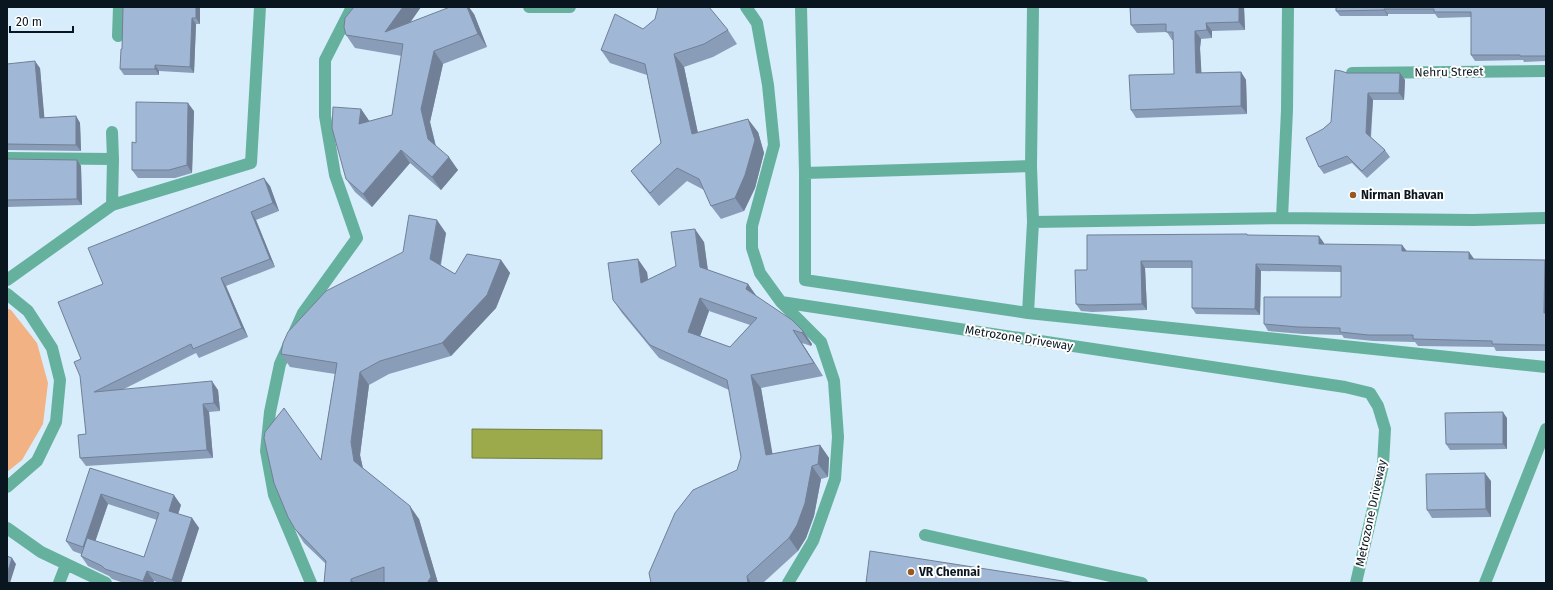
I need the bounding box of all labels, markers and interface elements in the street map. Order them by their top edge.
scale bar [10,8,73,34]
text: 20 m [16,15,42,29]
street label: Nehru Street [1414,64,1484,80]
place label: Nirman Bhavan [1361,188,1444,202]
marker: Nirman Bhavan [1348,190,1358,200]
street label: Metrozone Driveway [964,323,1074,353]
street label: Metrozone Driveway [1353,458,1389,568]
place label: VR Chennai [918,565,980,579]
marker: VR Chennai [906,567,916,577]

